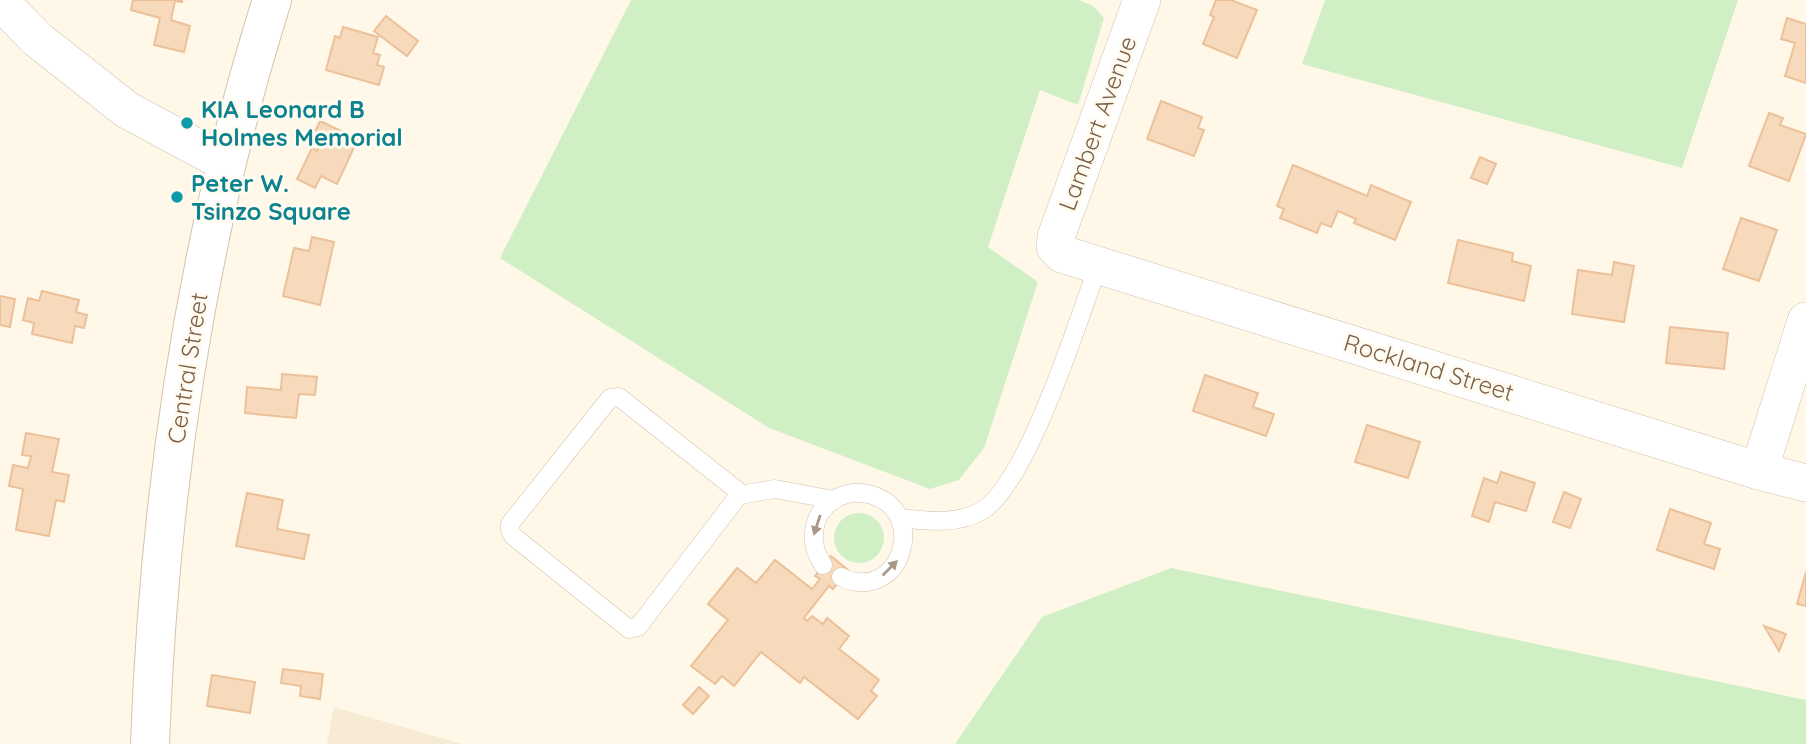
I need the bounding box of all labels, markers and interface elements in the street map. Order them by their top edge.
street label: Lambert Avenue [1052,32,1142,214]
place label: KIA Leonard B Holmes Memorial [201,94,403,152]
marker: KIA Leonard B Holmes Memorial [179,115,195,131]
place label: Peter W. Tsinzo Square [191,168,351,226]
marker: Peter W. Tsinzo Square [169,189,185,205]
street label: Central Street [160,290,214,446]
street label: Rockland Street [1340,327,1518,407]
one-way arrow [811,515,822,536]
one-way arrow [882,560,899,577]

